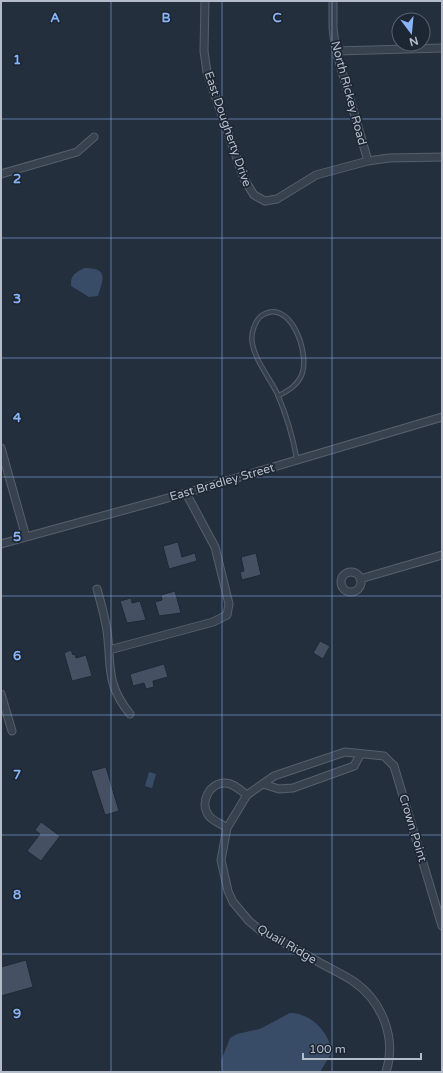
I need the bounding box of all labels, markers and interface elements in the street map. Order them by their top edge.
text: A [50,10,60,26]
text: B [161,10,171,26]
text: C [272,10,282,26]
north arrow [391,12,431,52]
text: N [408,34,420,49]
street label: North Rickey Road [328,39,370,147]
text: 1 [13,52,21,68]
street label: East Dougherty Drive [202,69,254,189]
text: 2 [13,171,21,187]
text: 3 [13,291,21,307]
text: 4 [13,410,22,426]
street label: East Bradley Street [168,460,276,504]
text: 5 [13,529,21,545]
text: 6 [13,648,21,664]
text: 7 [13,767,21,783]
street label: Crown Point [396,793,430,864]
text: 8 [13,887,21,903]
street label: Quail Ridge [255,921,319,967]
text: 9 [13,1006,21,1022]
scale bar [303,1035,421,1061]
text: 100 m [309,1042,346,1056]

